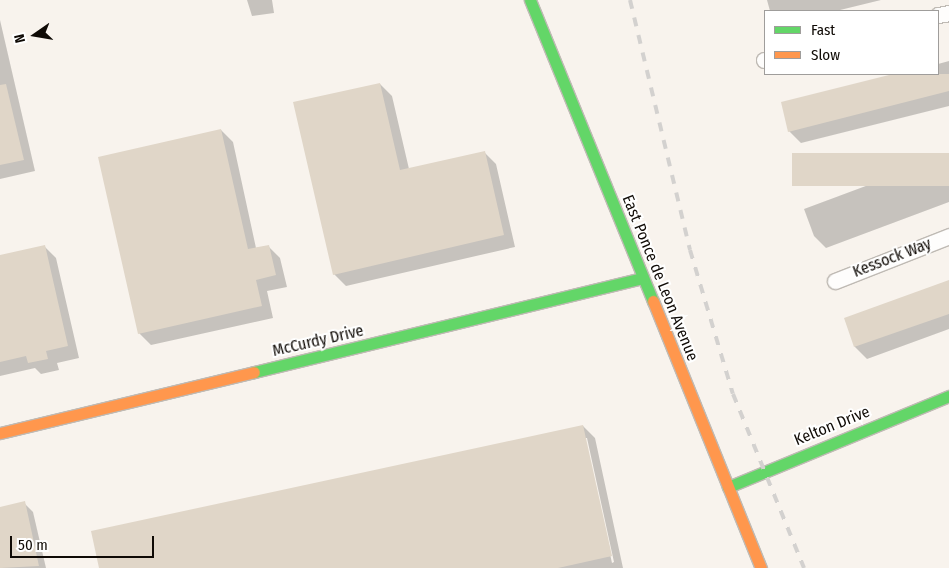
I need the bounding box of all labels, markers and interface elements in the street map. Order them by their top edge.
north arrow [10,10,60,60]
legend [764,10,939,75]
text: Fast [811,21,835,39]
text: N [11,32,29,44]
text: Slow [811,46,840,64]
street label: East Ponce de Leon Avenue [618,192,702,364]
street label: Kessock Way [850,234,934,282]
street label: McCurdy Drive [271,321,365,361]
street label: Kelton Drive [791,402,873,450]
scale bar [12,526,156,558]
text: 50 m [18,536,48,554]

